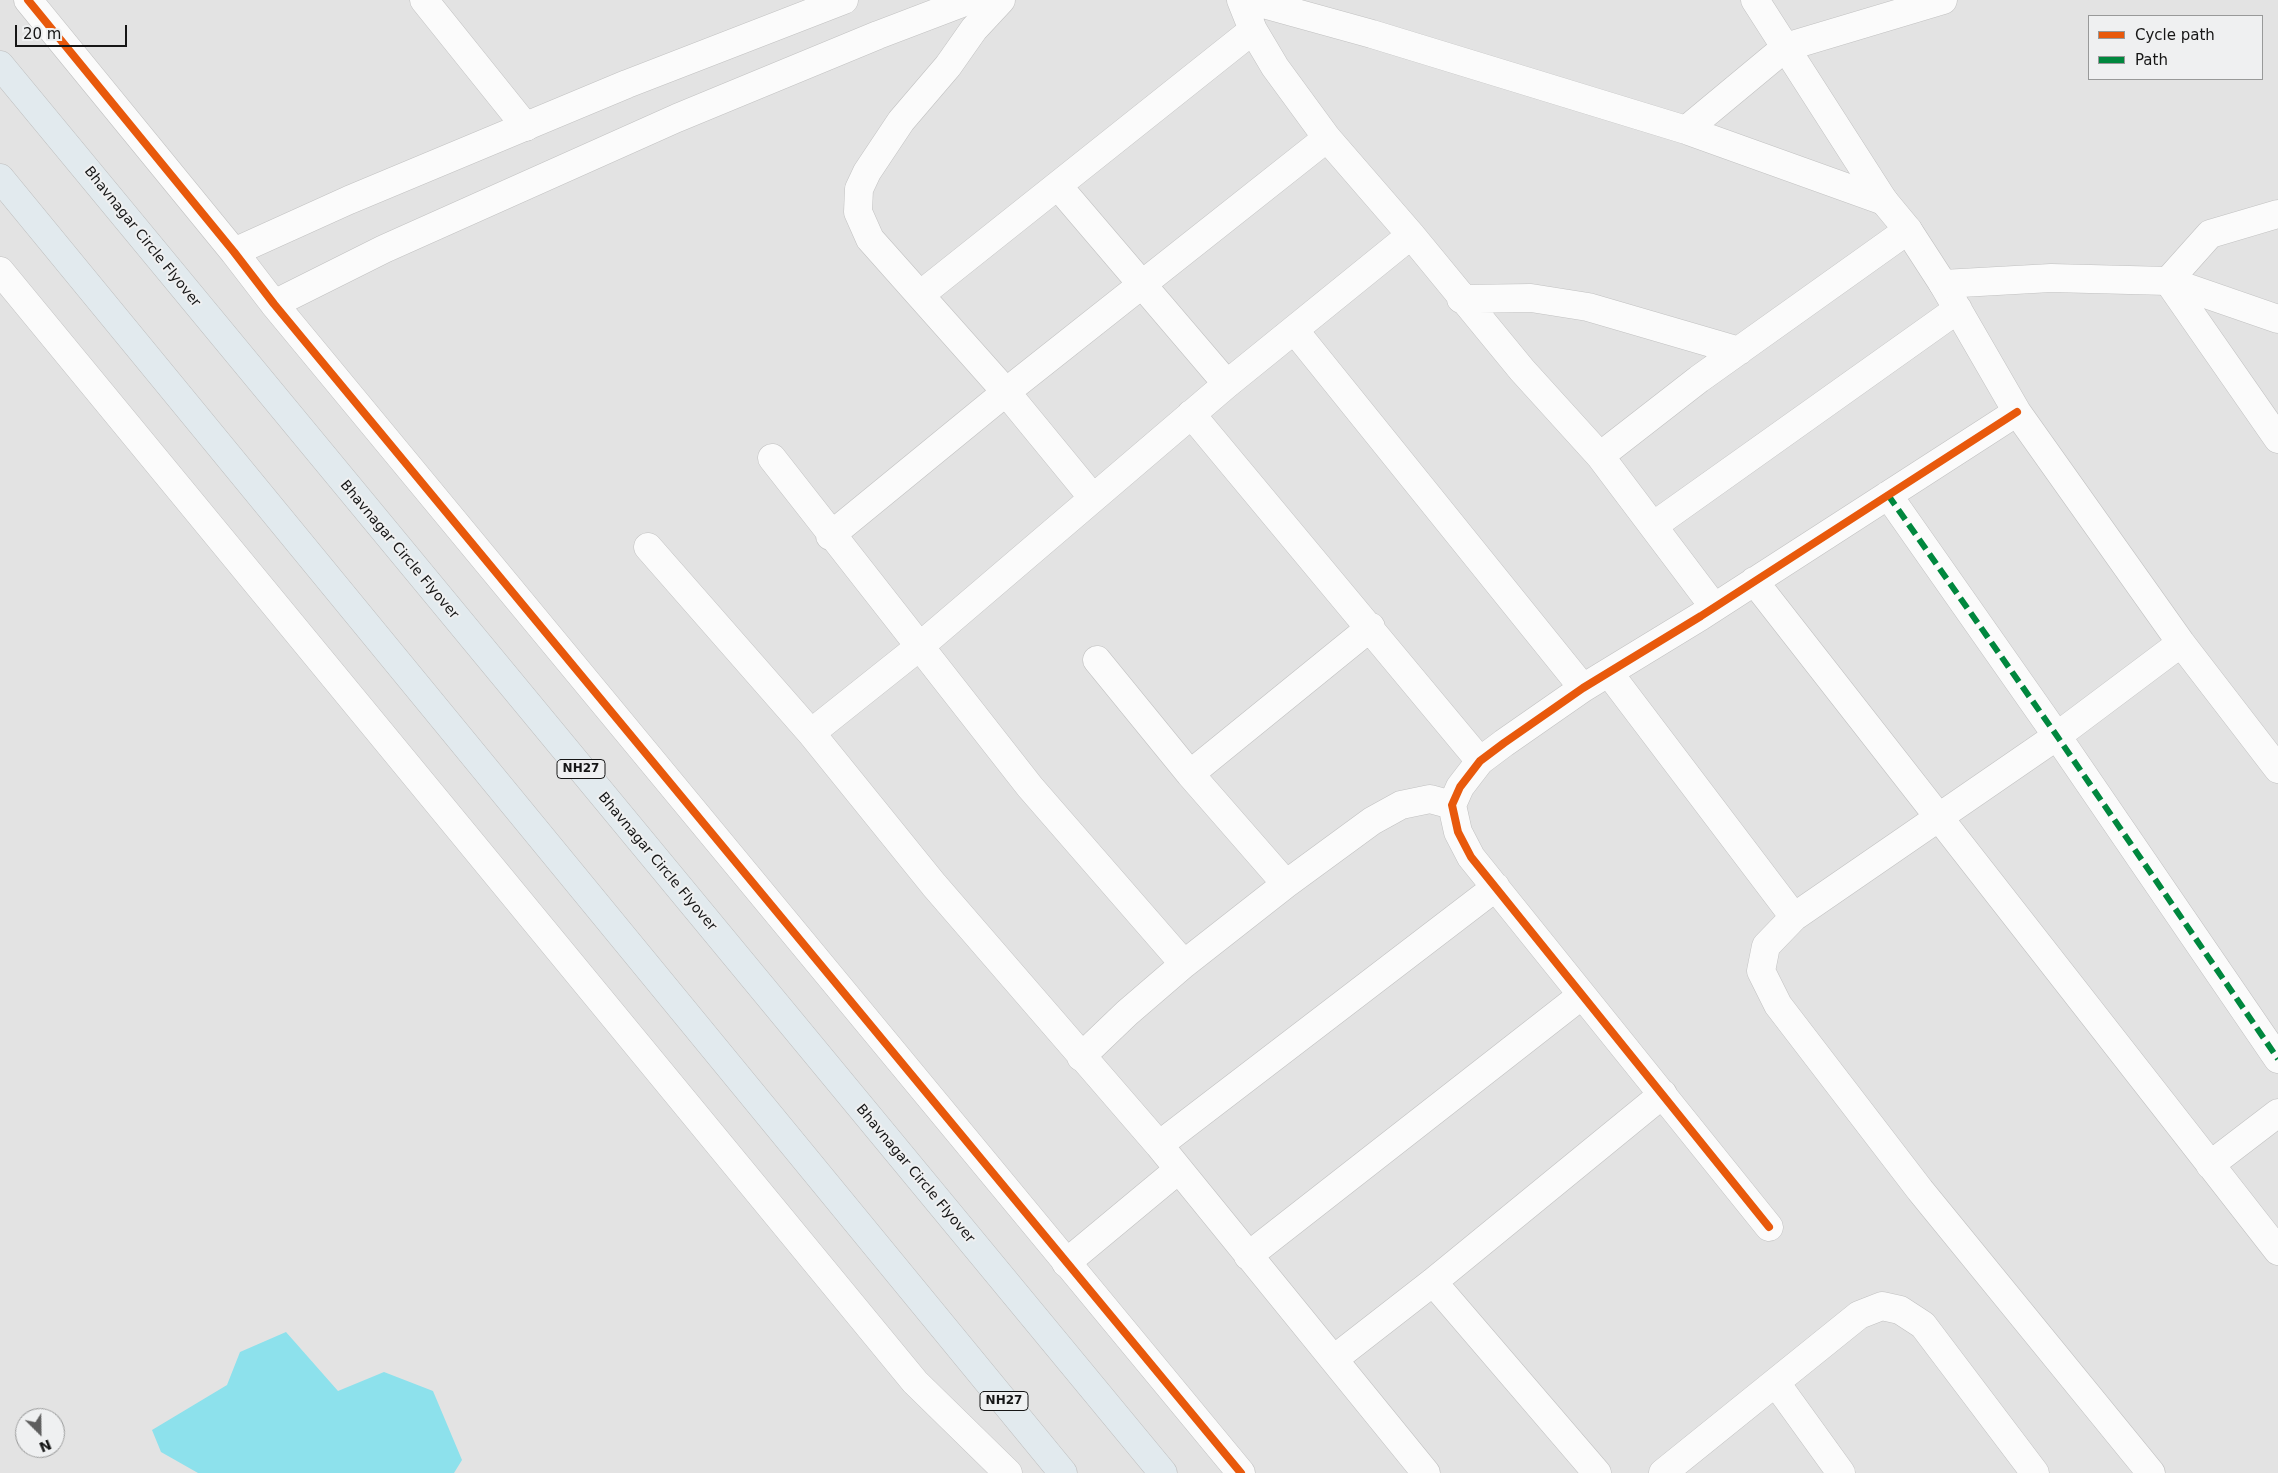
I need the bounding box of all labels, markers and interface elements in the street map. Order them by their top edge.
scale bar [18,15,130,47]
legend [2088,15,2263,80]
text: 20 m [23,25,61,43]
text: Cycle path [2135,26,2215,44]
text: Path [2135,51,2168,69]
street label: Bhavnagar Circle Flyover [80,163,204,311]
street label: Bhavnagar Circle Flyover [336,477,462,623]
road number: NH27 [557,760,605,779]
street label: Bhavnagar Circle Flyover [594,789,720,935]
street label: Bhavnagar Circle Flyover [852,1101,978,1247]
road number: NH27 [980,1392,1028,1410]
north arrow [15,1408,65,1458]
text: N [37,1436,54,1456]

